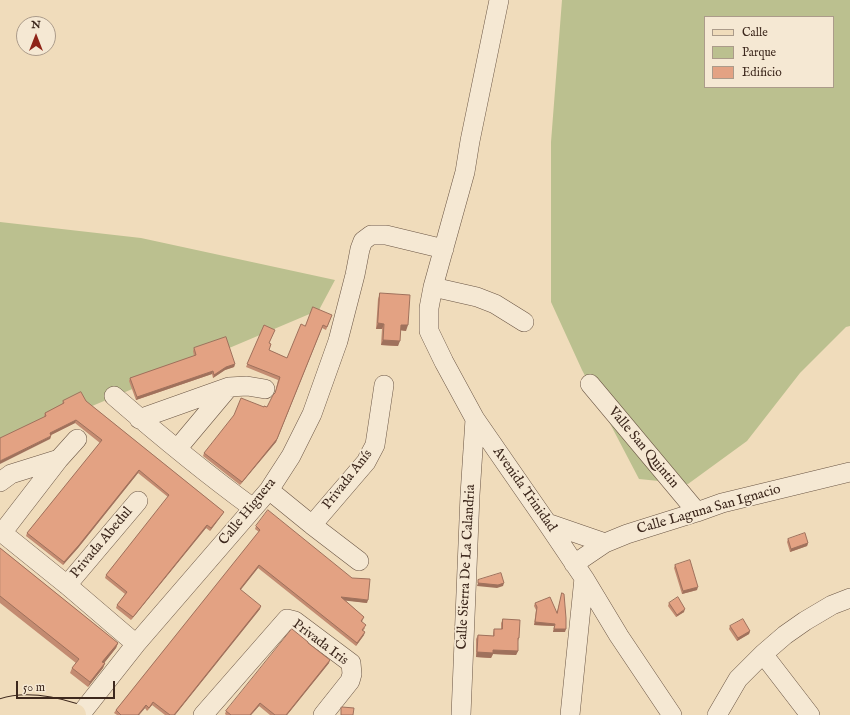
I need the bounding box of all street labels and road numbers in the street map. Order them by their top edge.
street label: Valle San Quintin [604,404,682,492]
street label: Avenida Trinidad [489,444,559,536]
street label: Privada Anís [319,447,377,513]
street label: Calle Higuera [216,475,280,549]
street label: Calle Laguna San Ignacio [635,481,783,539]
street label: Calle Sierra De La Calandria [454,484,480,650]
street label: Privada Abedul [67,504,137,582]
street label: Privada Iris [289,617,351,669]

